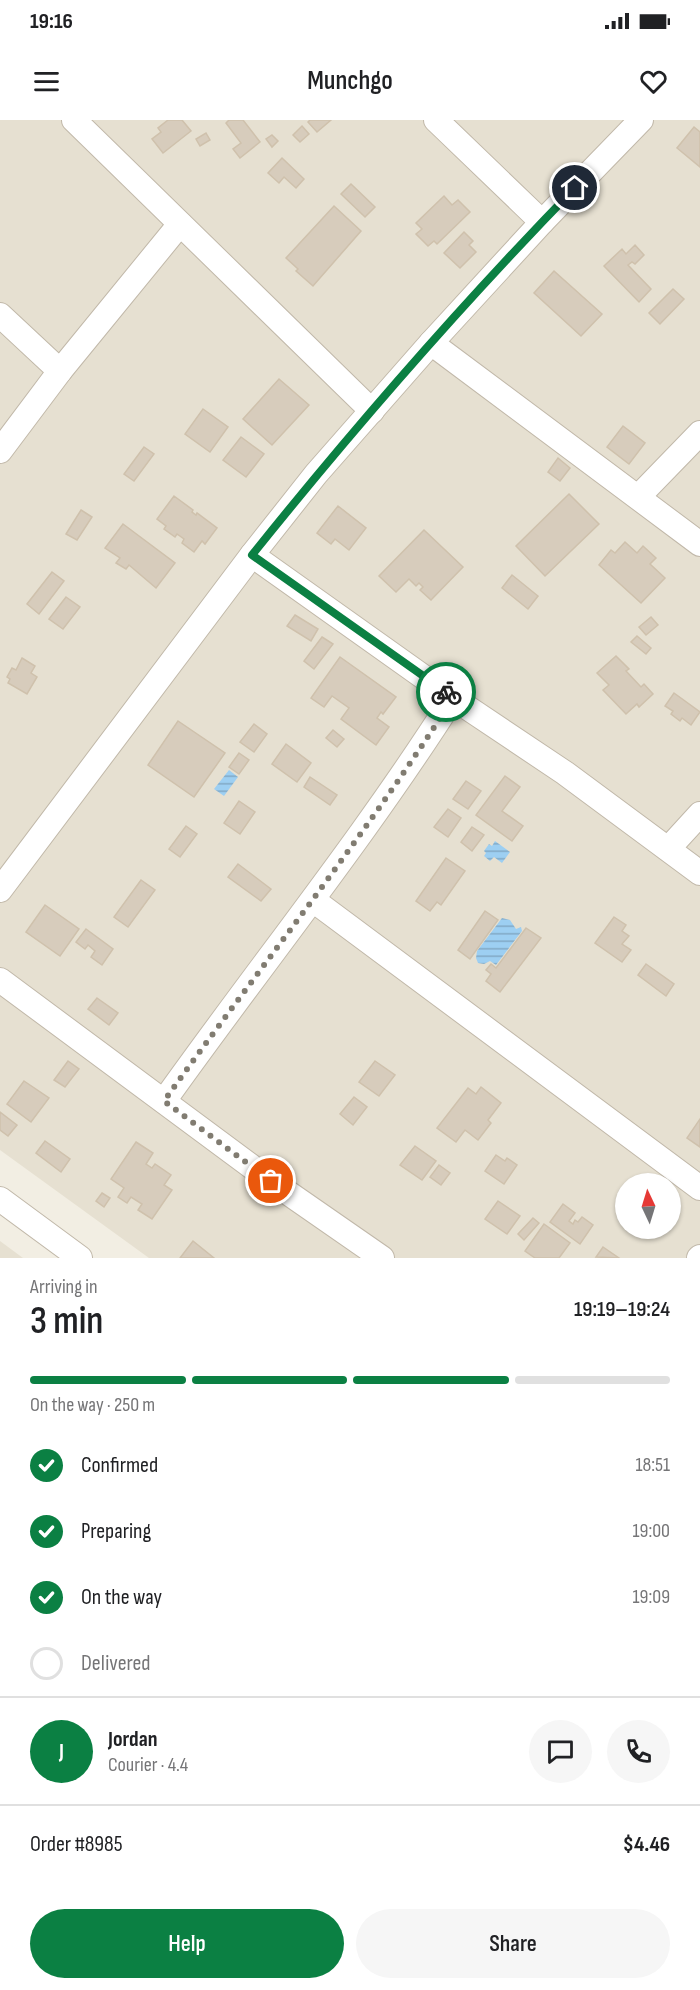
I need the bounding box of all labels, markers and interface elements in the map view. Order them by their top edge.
text: 19:16 [30,8,73,35]
icon: menu [30,65,63,98]
text: Munchgo [307,65,393,97]
icon: heart [637,65,670,98]
pin [549,162,600,213]
icon: home [558,171,591,204]
courier [416,662,476,722]
icon: bike [430,676,463,709]
pin [245,1155,296,1206]
icon: bag [254,1164,287,1197]
north arrow [615,1173,681,1239]
map controls [615,1173,681,1239]
text: Arriving in [30,1275,98,1299]
text: 19:19–19:24 [574,1296,670,1323]
text: 3 min [30,1298,103,1345]
text: On the way · 250 m [30,1393,155,1417]
icon: check [30,1449,63,1482]
text: Confirmed [81,1452,158,1479]
text: 18:51 [635,1453,670,1477]
icon: check [30,1515,63,1548]
text: Preparing [81,1518,151,1545]
text: 19:00 [633,1519,670,1543]
icon: check [30,1581,63,1614]
text: On the way [81,1584,162,1611]
text: 19:09 [633,1585,670,1609]
text: Delivered [81,1650,150,1677]
button: chat [529,1720,592,1783]
button: phone [607,1720,670,1783]
text: Jordan [108,1726,157,1753]
text: J [59,1738,64,1765]
text: Courier · 4.4 [108,1753,188,1777]
text: Order #8985 [30,1831,123,1858]
text: $4.46 [623,1831,670,1858]
button: Help [30,1909,344,1978]
button: Share [356,1909,670,1978]

